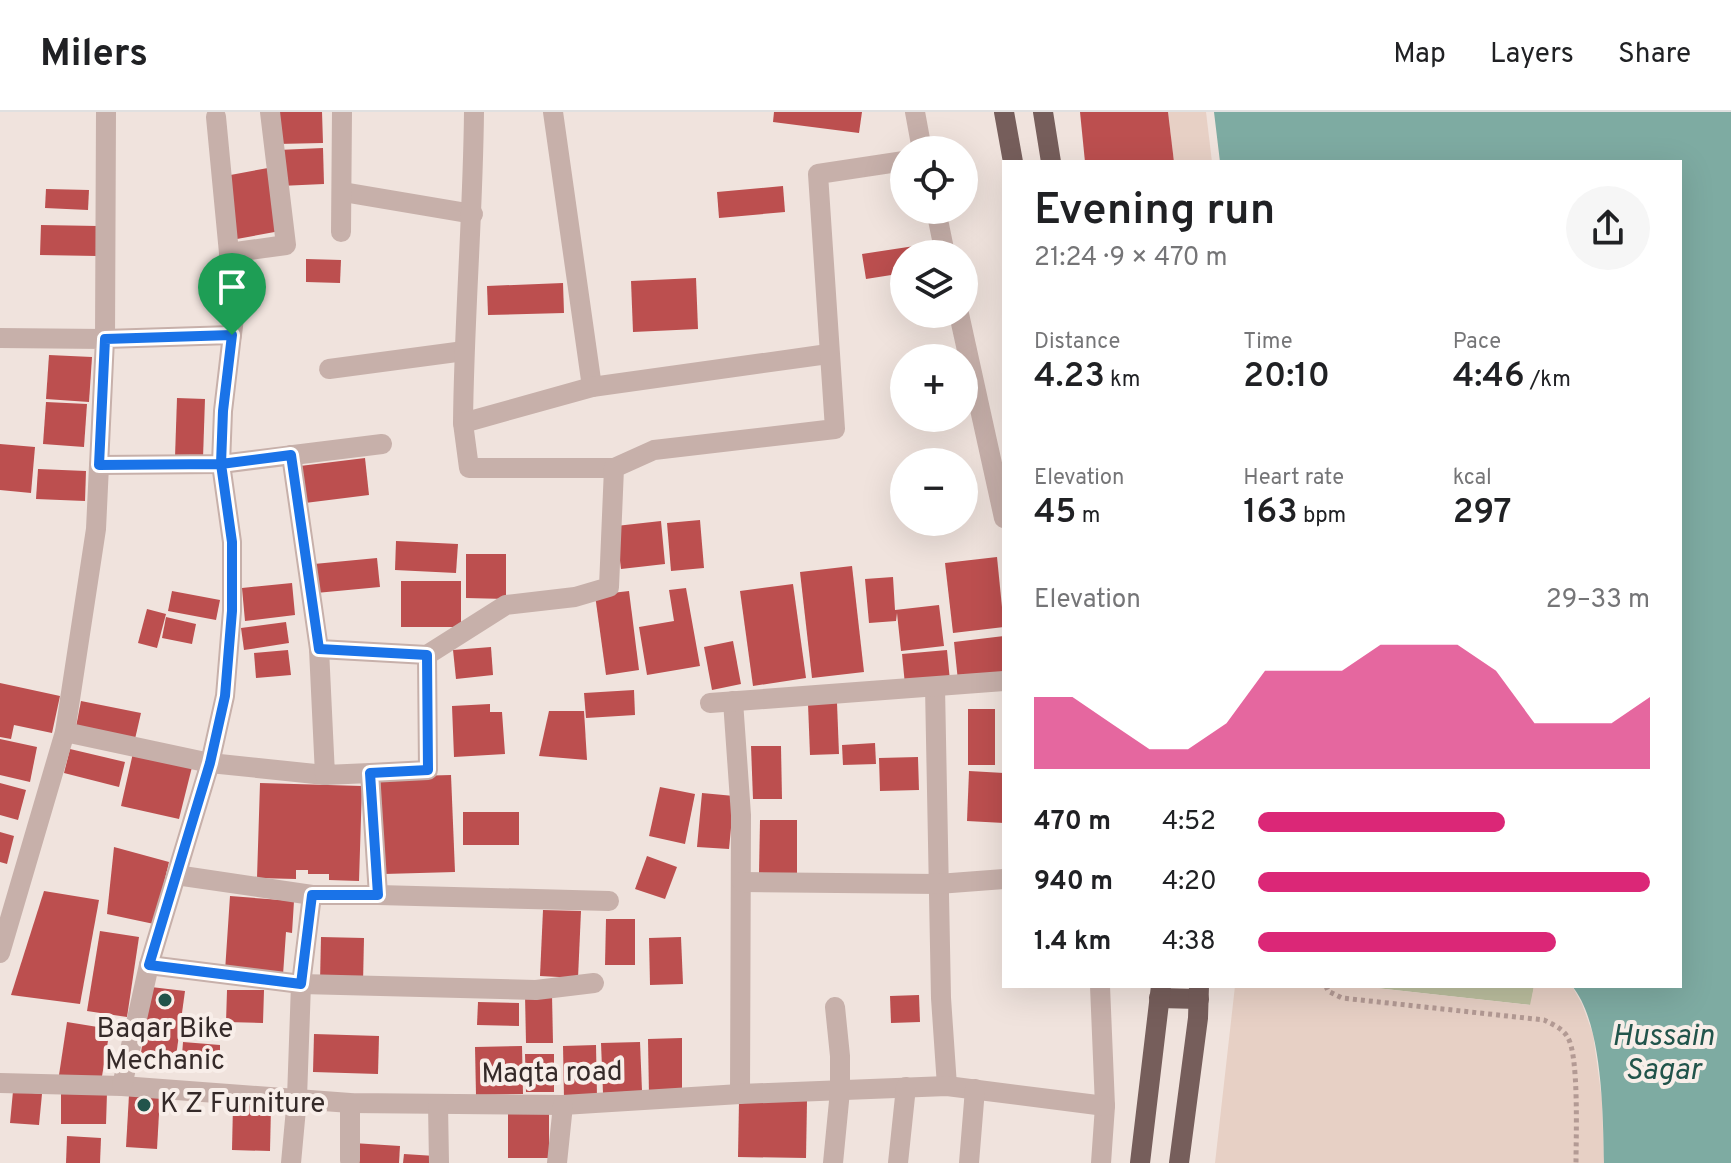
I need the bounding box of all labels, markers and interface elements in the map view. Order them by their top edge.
text: Milers [40,31,148,80]
text: Map [1393,37,1446,73]
text: Layers [1490,37,1574,73]
text: Share [1618,37,1691,73]
map controls [890,136,978,536]
button: locate [890,136,978,224]
text: Evening run [1034,184,1275,240]
button: share [1566,186,1650,270]
button: layers [890,240,978,328]
text: 21:24 · 9 × 470 m [1034,242,1228,275]
pin [198,253,266,335]
icon: arrive [210,265,254,309]
text: Distance [1034,329,1120,356]
text: Time [1243,329,1293,356]
text: Pace [1453,329,1501,356]
button: + [890,344,978,432]
text: 4.23 [1034,356,1105,399]
text: 20:10 [1243,356,1330,399]
text: 4:46 [1453,356,1525,399]
text: km [1105,367,1140,394]
text: /km [1525,367,1571,394]
button: − [890,448,978,536]
text: Elevation [1034,465,1124,492]
text: Heart rate [1243,465,1344,492]
text: kcal [1453,465,1492,492]
text: 45 [1034,492,1076,535]
text: 163 [1243,492,1298,535]
text: 297 [1453,492,1511,535]
text: m [1076,503,1100,530]
text: bpm [1298,503,1346,530]
text: Elevation [1034,584,1141,617]
text: 29–33 m [1546,584,1650,617]
text: 470 m [1034,806,1111,839]
text: 4:52 [1162,806,1216,839]
text: 940 m [1034,866,1113,899]
text: 4:20 [1162,866,1217,899]
text: 1.4 km [1034,926,1111,959]
text: 4:38 [1162,926,1216,959]
marker: Baqar Bike Mechanic [156,991,174,1009]
place label: Baqar Bike Mechanic [97,1012,233,1080]
water label: Hussain Sagar [1612,1019,1714,1090]
street label: Maqta road [481,1055,623,1093]
place label: K Z Furniture [160,1087,325,1123]
marker: K Z Furniture [135,1096,153,1114]

